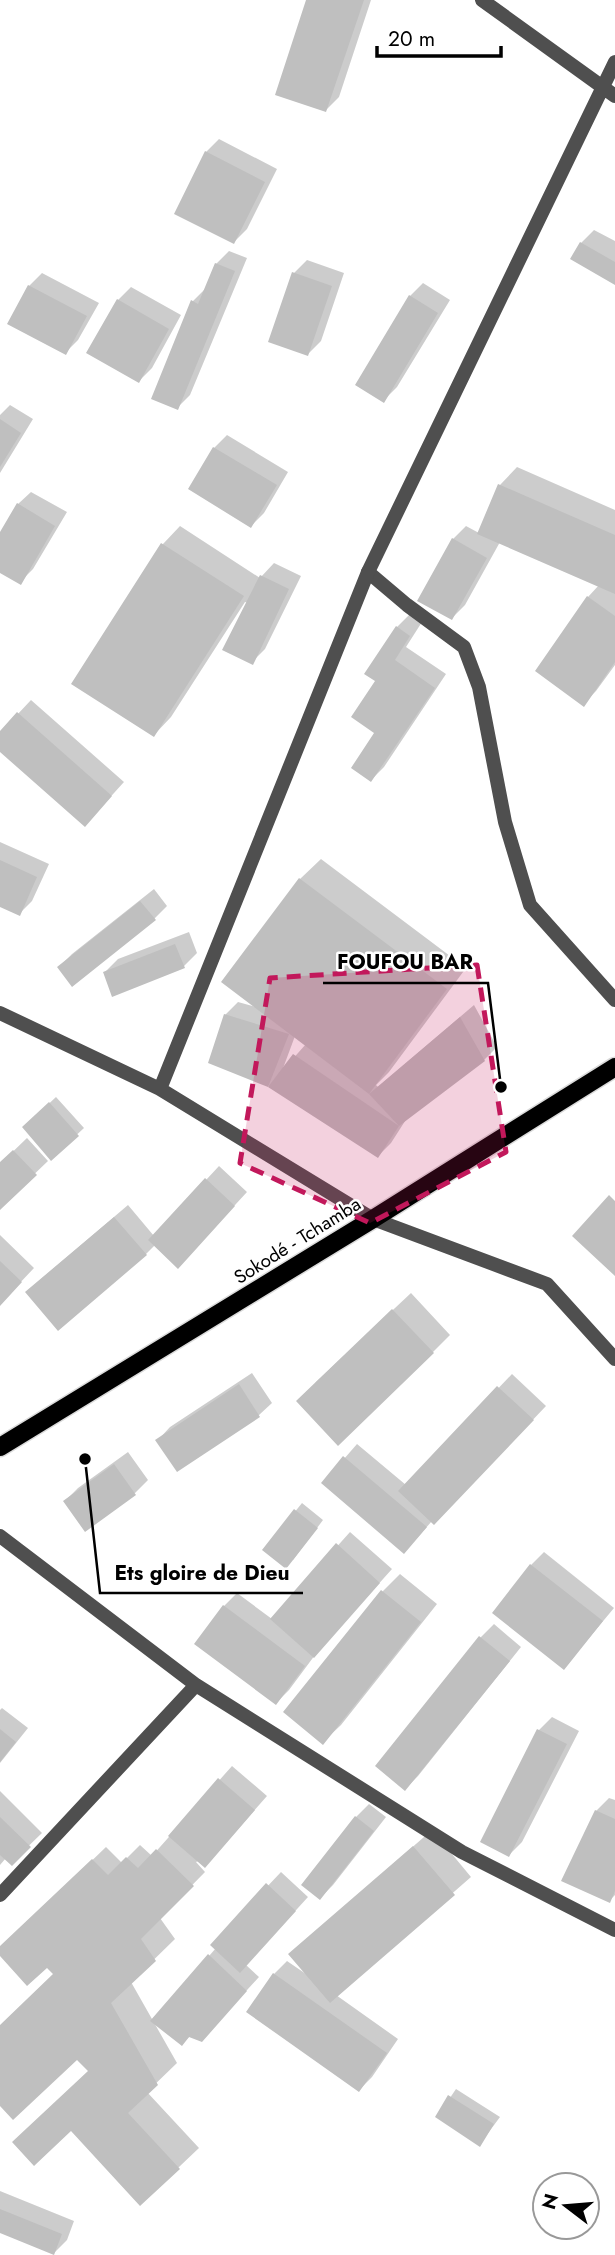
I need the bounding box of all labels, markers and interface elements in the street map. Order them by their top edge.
scale bar [377,14,501,58]
text: 20 m [388,24,435,54]
callout: FOUFOU BAR [323,941,488,983]
text: FOUFOU BAR [337,947,473,977]
street label: Sokodé - Tchamba [229,1191,366,1290]
callout: Ets gloire de Dieu [100,1551,303,1593]
text: Ets gloire de Dieu [114,1558,290,1588]
north arrow [531,2171,601,2241]
text: N [535,2190,565,2212]

